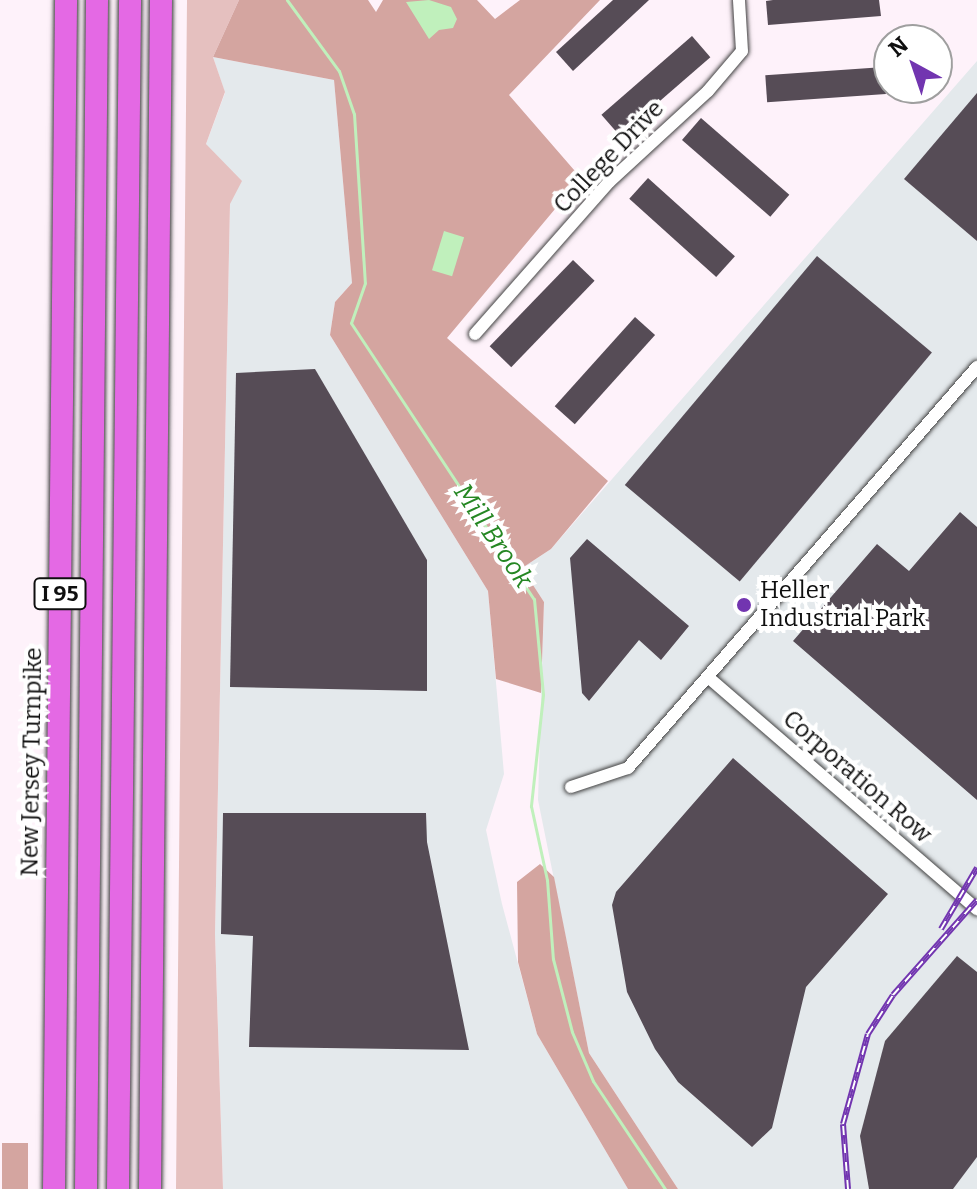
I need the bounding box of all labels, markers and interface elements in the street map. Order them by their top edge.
north arrow [873,24,953,104]
text: N [883,31,914,63]
street label: College Drive [548,95,670,219]
water label: Mill Brook [447,478,539,594]
road number: I 95 [32,576,88,612]
place label: Heller Industrial Park [760,577,925,633]
marker: Heller Industrial Park [735,596,753,614]
street label: New Jersey Turnpike [16,647,48,877]
street label: Corporation Row [777,705,937,849]

